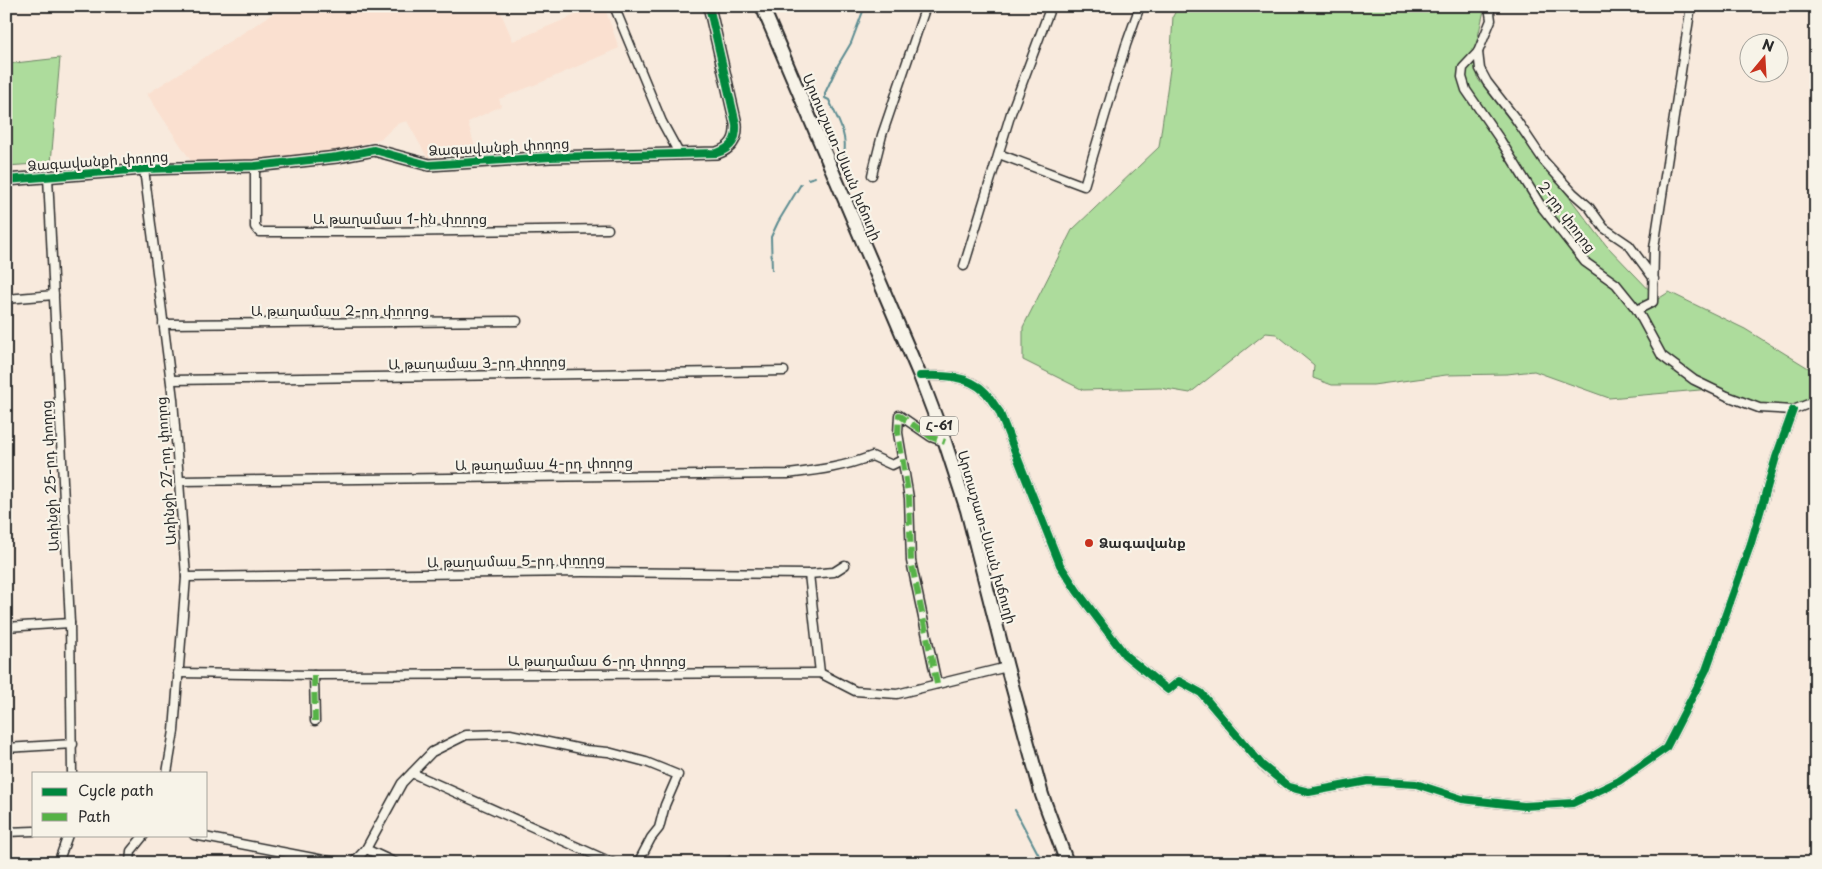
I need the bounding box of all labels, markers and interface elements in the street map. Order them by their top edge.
north arrow [1740,32,1790,82]
text: N [1760,33,1777,57]
street label: Արտաշատ-Սևան խճուղի [798,70,887,244]
street label: Ձագավանքի փողոց [428,132,570,161]
street label: Ձագավանքի փողոց [27,145,169,176]
street label: 2-րդ փողոց [1534,177,1601,257]
street label: Ա թաղամաս 1-ին փողոց [313,208,487,229]
street label: Ա թաղամաս 2-րդ փողոց [251,300,429,321]
street label: Ա թաղամաս 3-րդ փողոց [388,350,566,375]
street label: Առինջի 27-րդ փողոց [150,396,181,546]
street label: Առինջի 25-րդ փողոց [35,400,64,552]
road number: Հ-61 [920,416,958,436]
street label: Արտաշատ-Սևան խճուղի [953,448,1022,626]
street label: Ա թաղամաս 4-րդ փողոց [455,451,633,476]
place label: Ձագավանք [1099,532,1186,553]
marker: Ձագավանք [1083,537,1095,549]
street label: Ա թաղամաս 5-րդ փողոց [427,548,605,573]
street label: Ա թաղամաս 6-րդ փողոց [508,650,686,671]
legend [32,772,208,836]
text: Cycle path [78,778,154,801]
text: Path [78,804,110,827]

